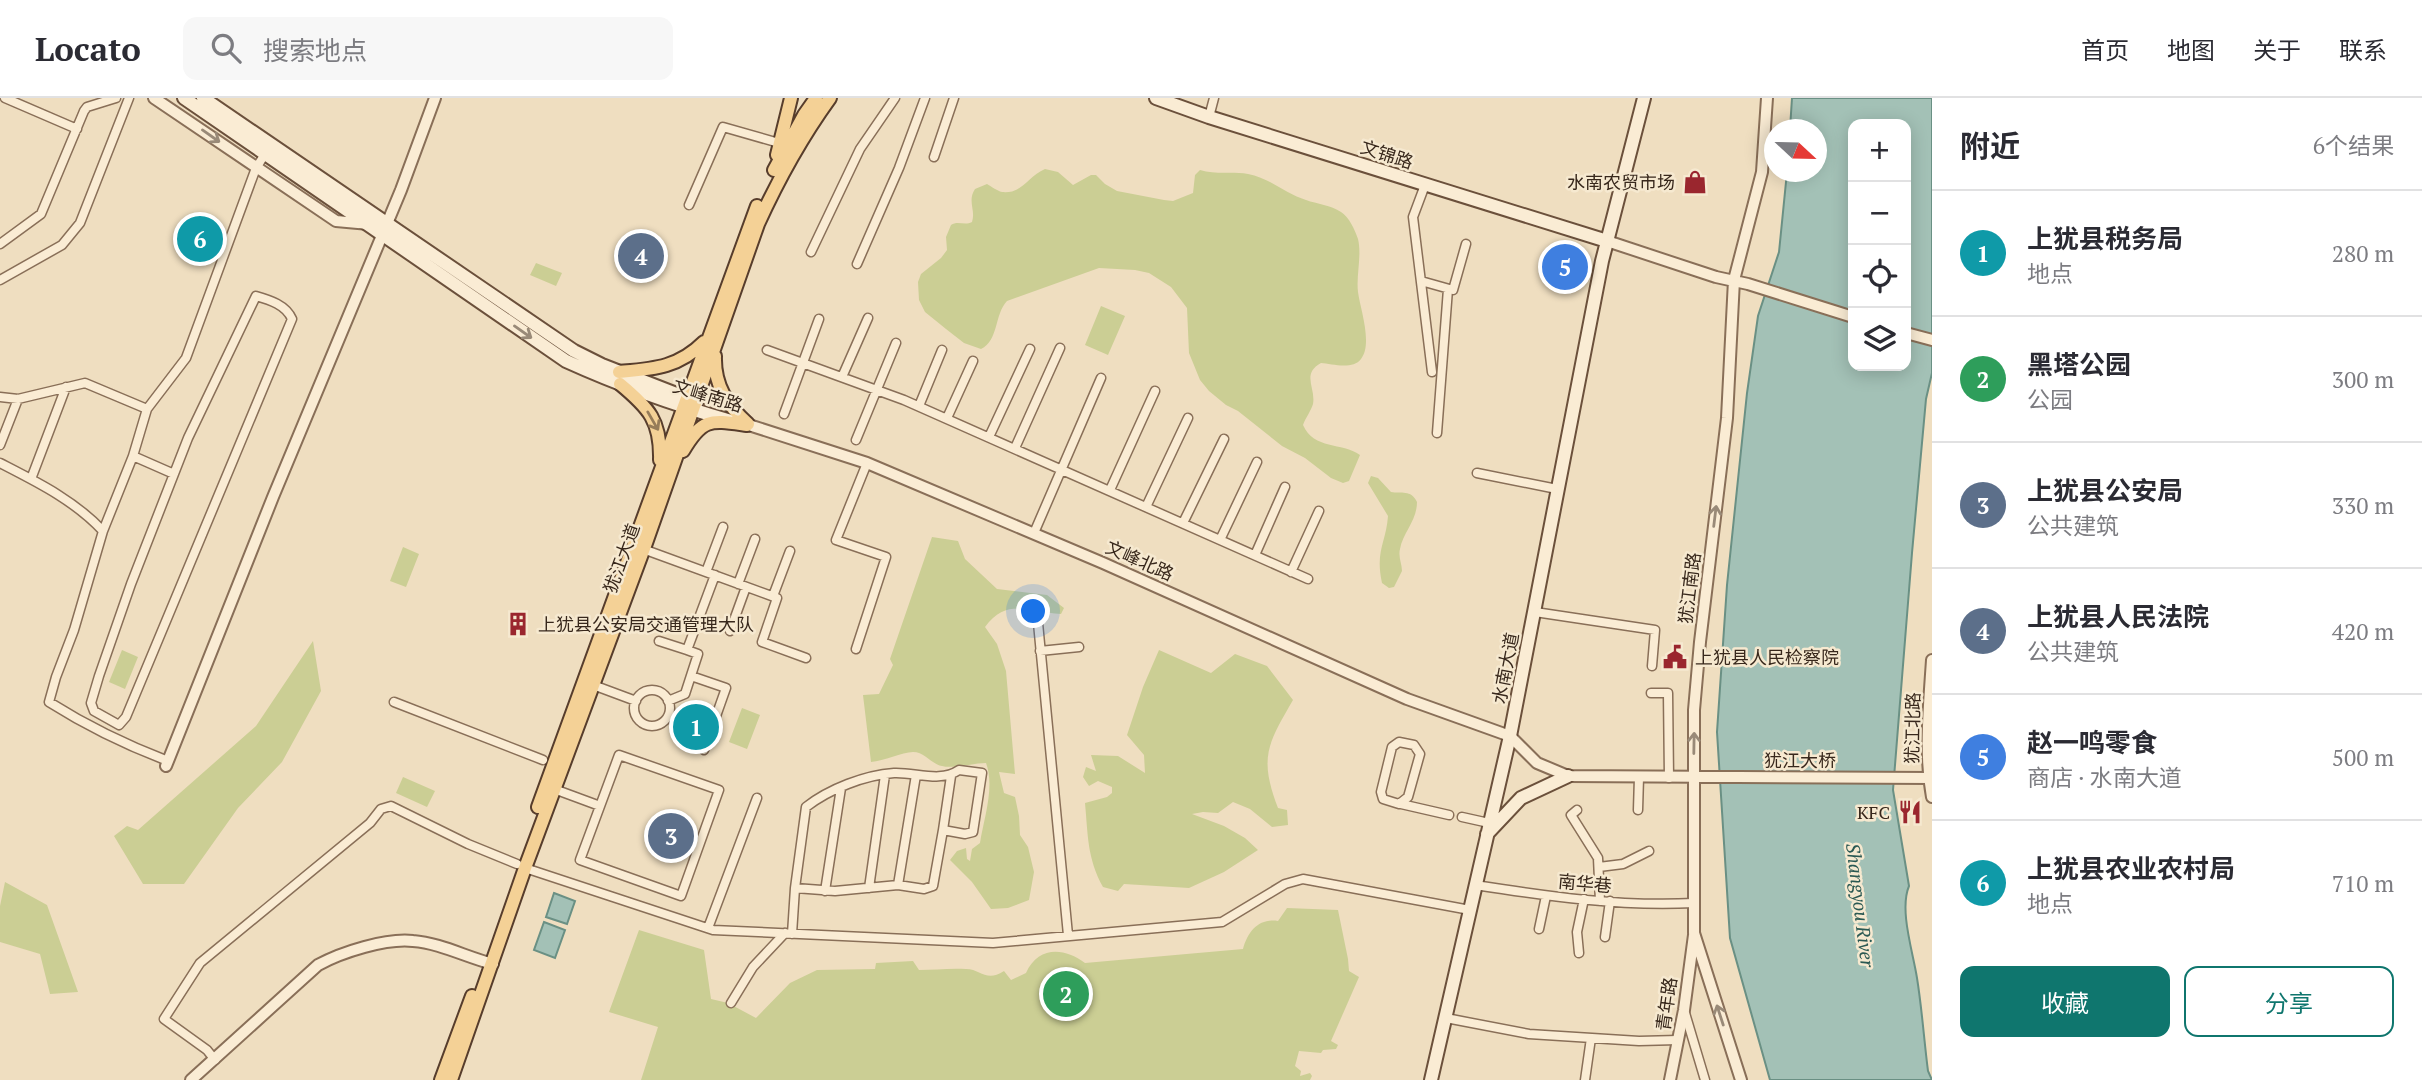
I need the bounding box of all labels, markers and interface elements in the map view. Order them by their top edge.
search box [183,17,673,80]
text: Locato [35,27,141,70]
icon: search [207,29,245,67]
text: 搜索地点 [263,33,367,67]
text: 首页 [2081,34,2129,66]
text: 地图 [2167,34,2215,66]
text: 关于 [2253,34,2301,66]
text: 联系 [2339,34,2387,66]
north arrow [1764,119,1827,182]
map controls [1848,119,1911,371]
button: + [1848,119,1911,182]
text: 附近 [1960,126,2020,166]
one-way arrow [201,129,220,143]
text: 6个结果 [2313,130,2394,161]
street label: 文锦路 [1358,134,1416,174]
shop icon: 水南农贸市场 [1681,168,1709,196]
place label: 水南农贸市场 [1567,170,1675,194]
button: − [1848,182,1911,245]
pin: 6 [177,213,223,265]
text: 上犹县税务局 [2027,221,2183,255]
pin: 4 [618,230,664,282]
text: 1 [1977,238,1990,269]
text: 280 m [2332,238,2394,269]
pin: 5 [1542,241,1588,293]
button: locate [1848,245,1911,308]
text: 地点 [2027,258,2073,289]
button: layers [1848,308,1911,371]
one-way arrow [513,325,532,339]
text: 黑塔公园 [2027,347,2131,381]
text: 2 [1977,364,1990,395]
text: 300 m [2332,364,2394,395]
street label: 文峰南路 [670,373,746,417]
text: 公园 [2027,384,2073,415]
one-way arrow [646,411,660,431]
text: 上犹县公安局 [2027,473,2183,507]
text: 3 [1977,490,1990,521]
text: 330 m [2332,490,2394,521]
one-way arrow [1709,505,1722,528]
text: 公共建筑 [2027,510,2119,541]
street label: 犹江大道 [597,520,645,596]
street label: 文峰北路 [1102,534,1178,586]
street label: 犹江南路 [1673,551,1705,625]
your location [1016,594,1050,628]
text: 上犹县人民法院 [2027,599,2209,633]
building icon: 上犹县公安局交通管理大队 [504,610,532,638]
place label: 上犹县公安局交通管理大队 [538,612,754,636]
text: 4 [1977,616,1990,647]
text: 420 m [2332,616,2394,647]
street label: 水南大道 [1486,630,1524,706]
text: 公共建筑 [2027,636,2119,667]
public building icon: 上犹县人民检察院 [1661,643,1689,671]
place label: 上犹县人民检察院 [1695,645,1839,669]
street label: 犹江北路 [1899,692,1925,764]
pin: 1 [673,701,719,753]
text: 赵一鸣零食 [2027,725,2157,759]
one-way arrow [1687,731,1701,754]
text: 5 [1977,742,1990,773]
text: 500 m [2332,742,2394,773]
street label: 犹江大桥 [1764,748,1836,772]
text: 商店 · 水南大道 [2027,762,2182,793]
restaurant icon: KFC [1896,798,1924,826]
place label: KFC [1857,800,1890,824]
pin: 3 [648,810,694,862]
water label: Shangyou River [1841,842,1881,969]
text: 上犹县农业农村局 [2027,851,2235,885]
text: 6 [1977,868,1990,899]
text: 710 m [2332,868,2394,899]
street label: 南华巷 [1557,869,1613,897]
text: 地点 [2027,888,2073,919]
button: 收藏 [1960,966,2170,1037]
button: 分享 [2184,966,2394,1037]
pin: 2 [1043,968,1089,1020]
street label: 青年路 [1650,976,1682,1032]
one-way arrow [1713,1004,1726,1026]

